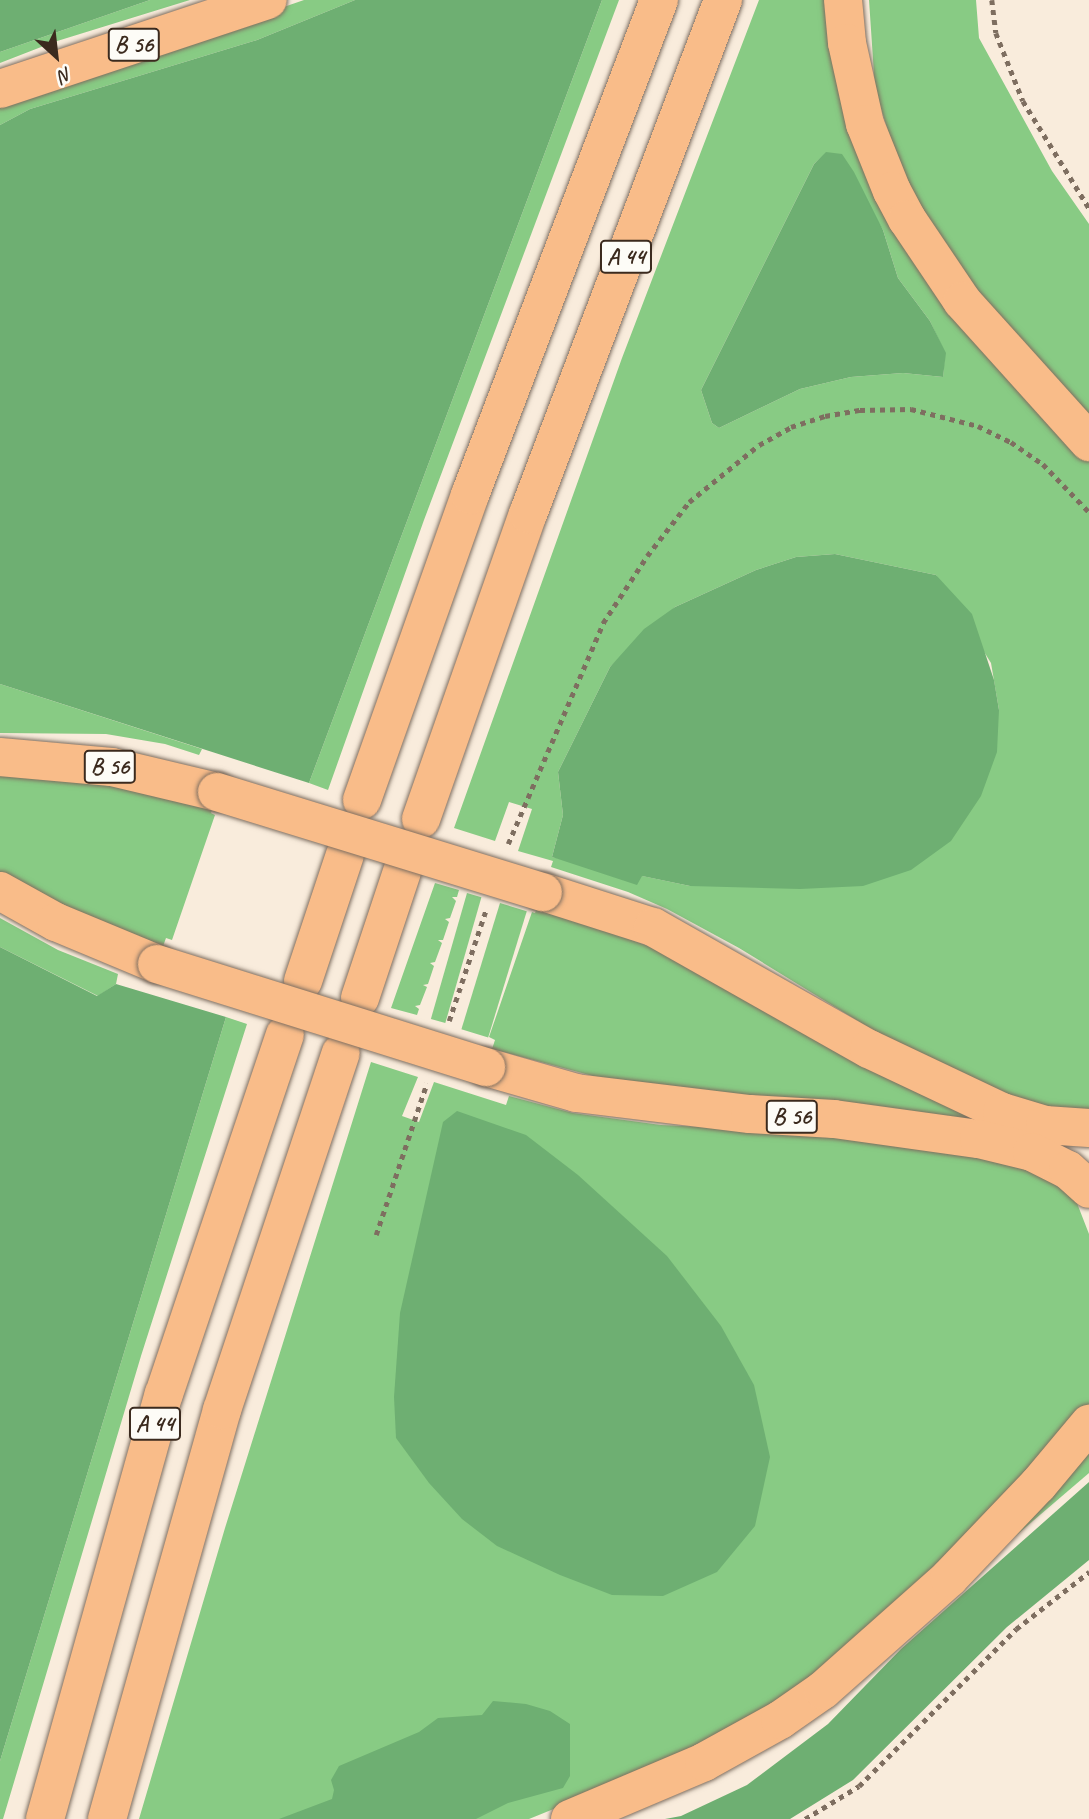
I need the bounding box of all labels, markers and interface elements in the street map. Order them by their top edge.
north arrow [21,21,91,91]
road number: B 56 [108,26,160,64]
text: N [55,61,76,88]
road number: A 44 [600,238,652,276]
road number: B 56 [84,748,136,786]
road number: B 56 [766,1098,818,1136]
road number: A 44 [129,1404,181,1443]

